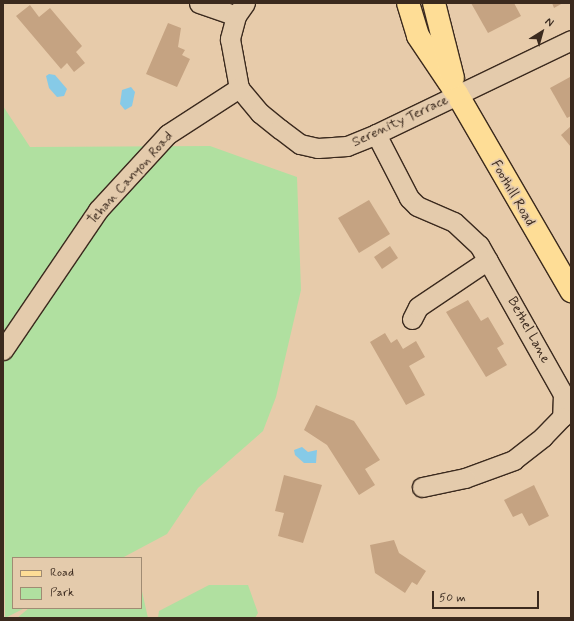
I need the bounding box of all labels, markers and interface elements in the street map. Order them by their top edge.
north arrow [522,12,562,52]
text: N [542,15,556,30]
street label: Serenity Terrace [349,91,451,151]
street label: Tehan Canyon Road [85,129,175,227]
street label: Foothill Road [488,157,538,229]
street label: Bethel Lane [504,295,554,365]
legend [12,557,142,609]
text: Road [50,565,74,581]
scale bar [434,583,541,609]
text: Park [50,585,74,601]
text: 50 m [439,590,466,606]

